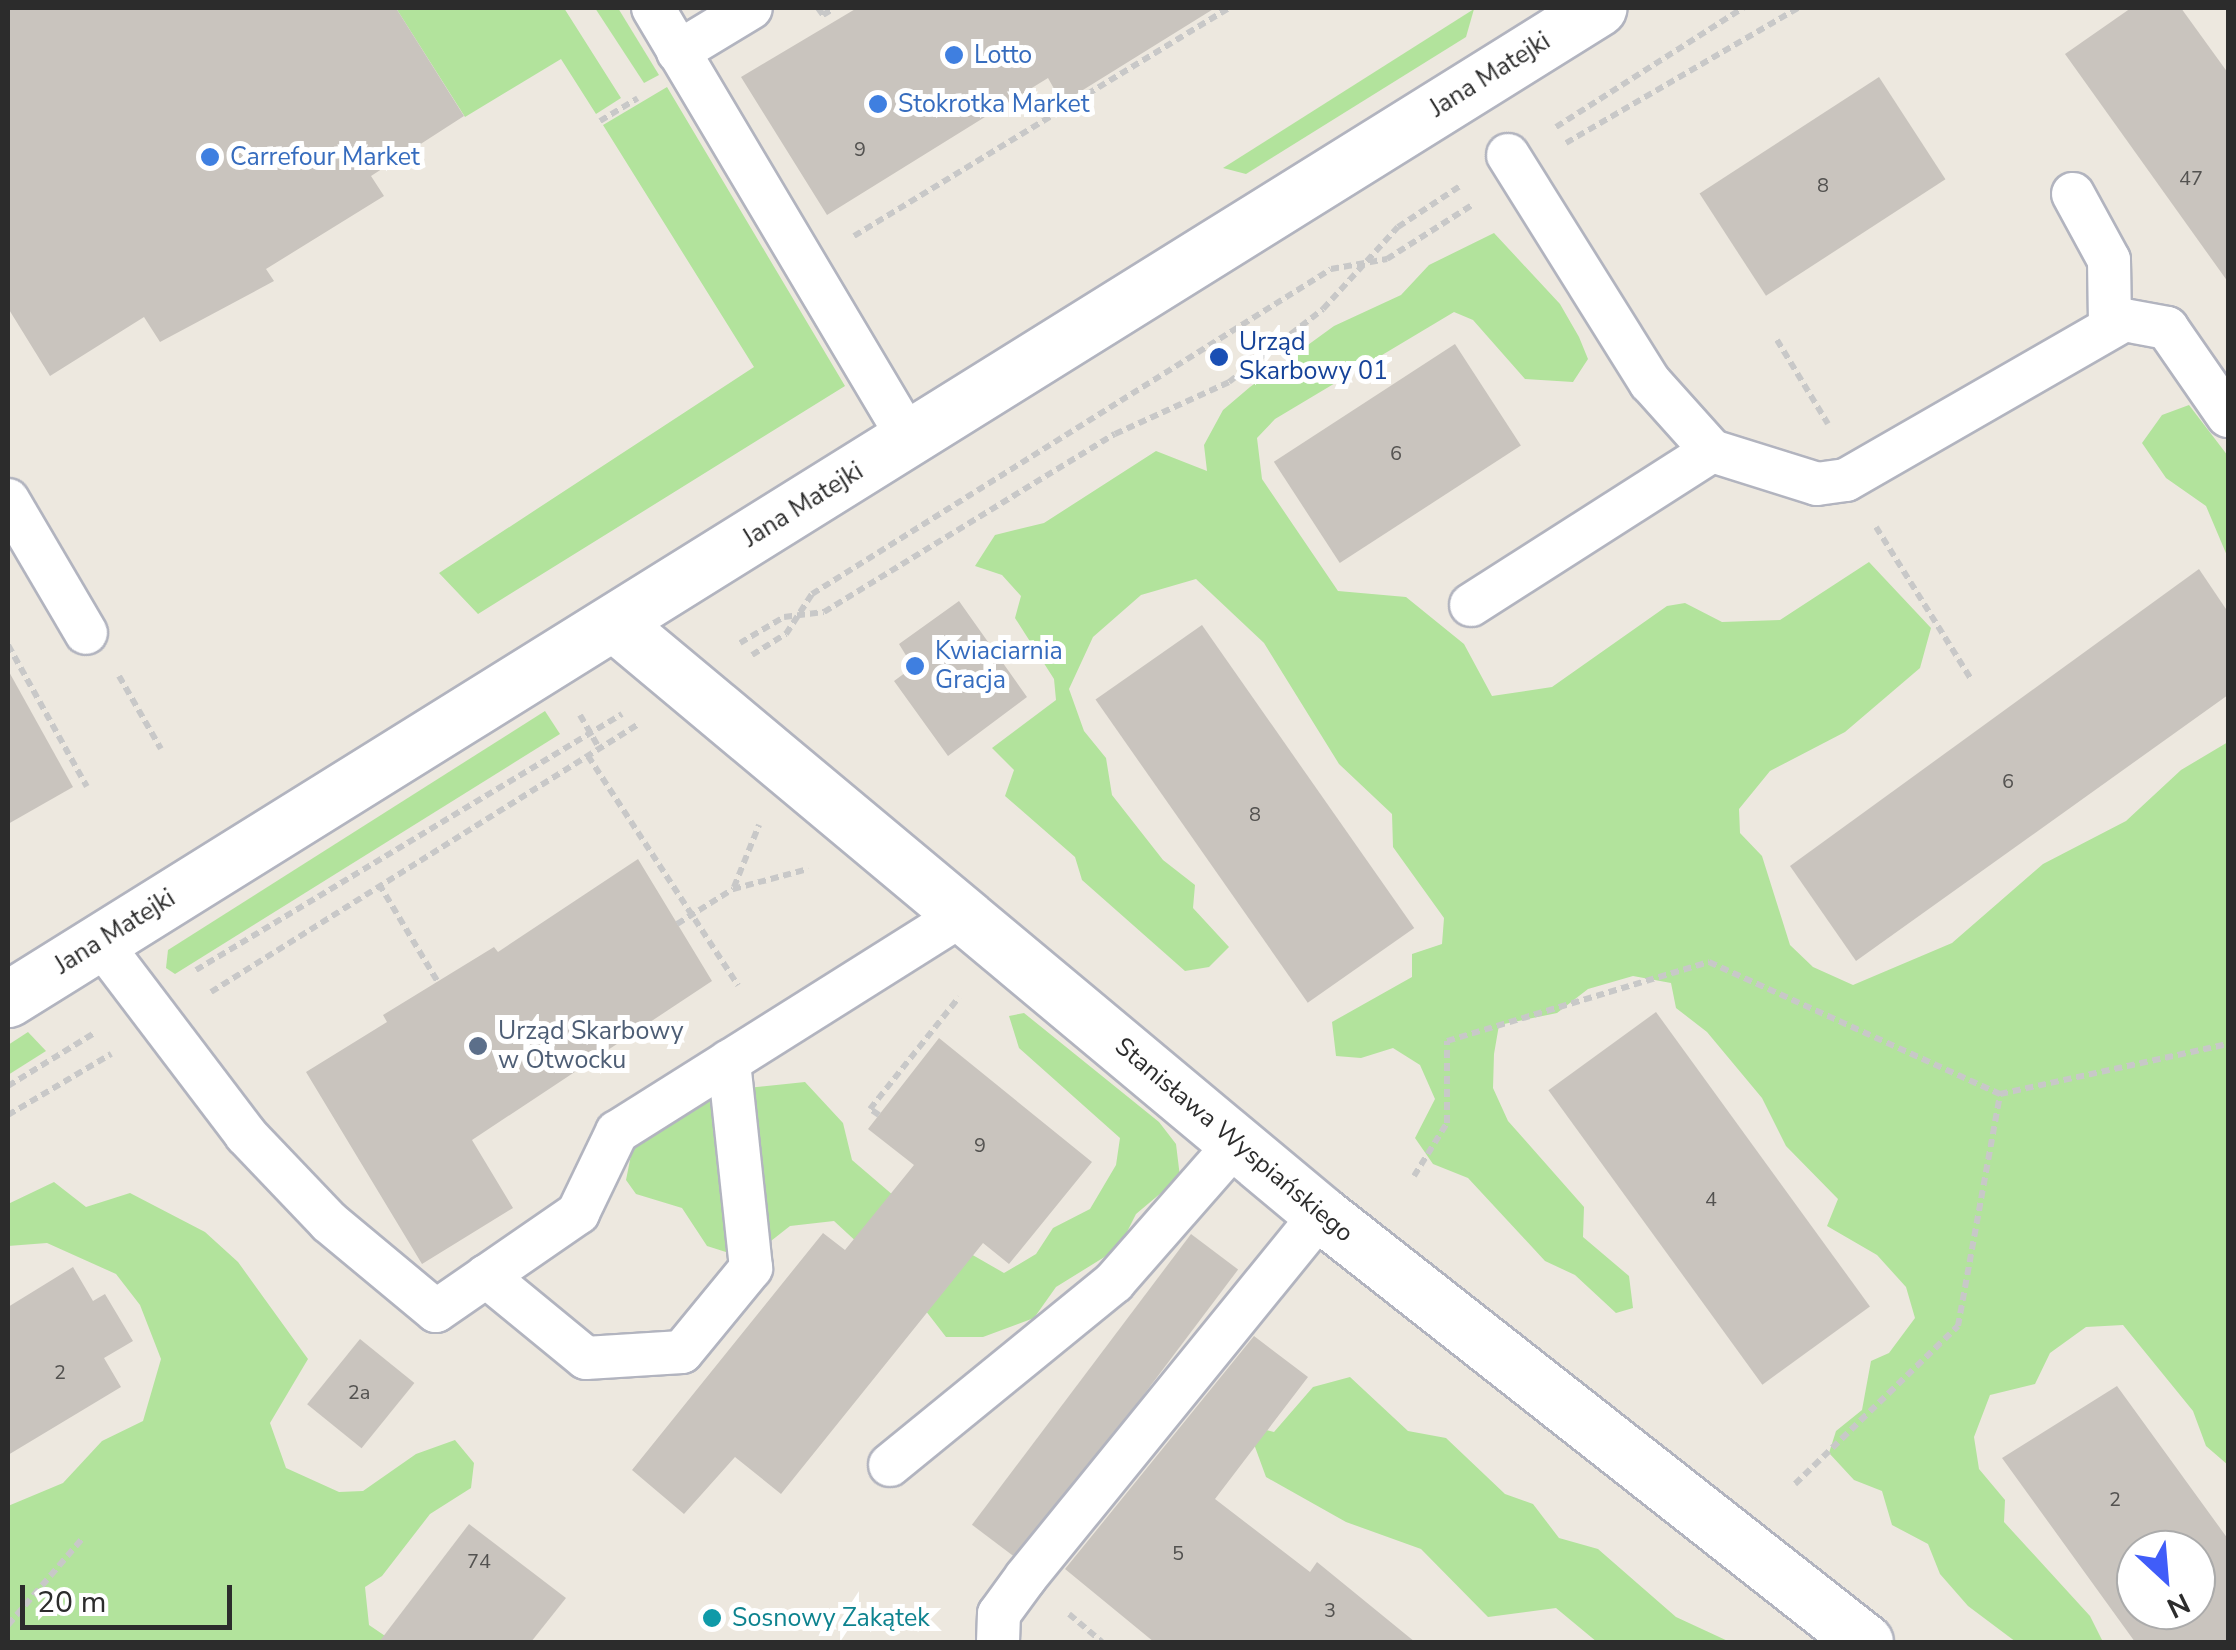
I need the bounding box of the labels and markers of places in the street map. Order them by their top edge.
place label: Lotto [974,40,1032,70]
marker: Lotto [943,44,965,66]
place label: Stokrotka Market [898,89,1090,119]
marker: Stokrotka Market [867,93,889,115]
place label: Carrefour Market [230,142,420,172]
marker: Carrefour Market [199,146,221,168]
place label: Urząd Skarbowy 01 [1239,328,1388,387]
marker: Urząd Skarbowy 01 [1208,346,1230,368]
place label: Kwiaciarnia Gracja [935,637,1063,696]
marker: Kwiaciarnia Gracja [904,655,926,677]
place label: Urząd Skarbowy w Otwocku [498,1017,683,1076]
marker: Urząd Skarbowy w Otwocku [467,1035,489,1057]
place label: Sosnowy Zakątek [732,1603,930,1633]
marker: Sosnowy Zakątek [701,1607,723,1629]

